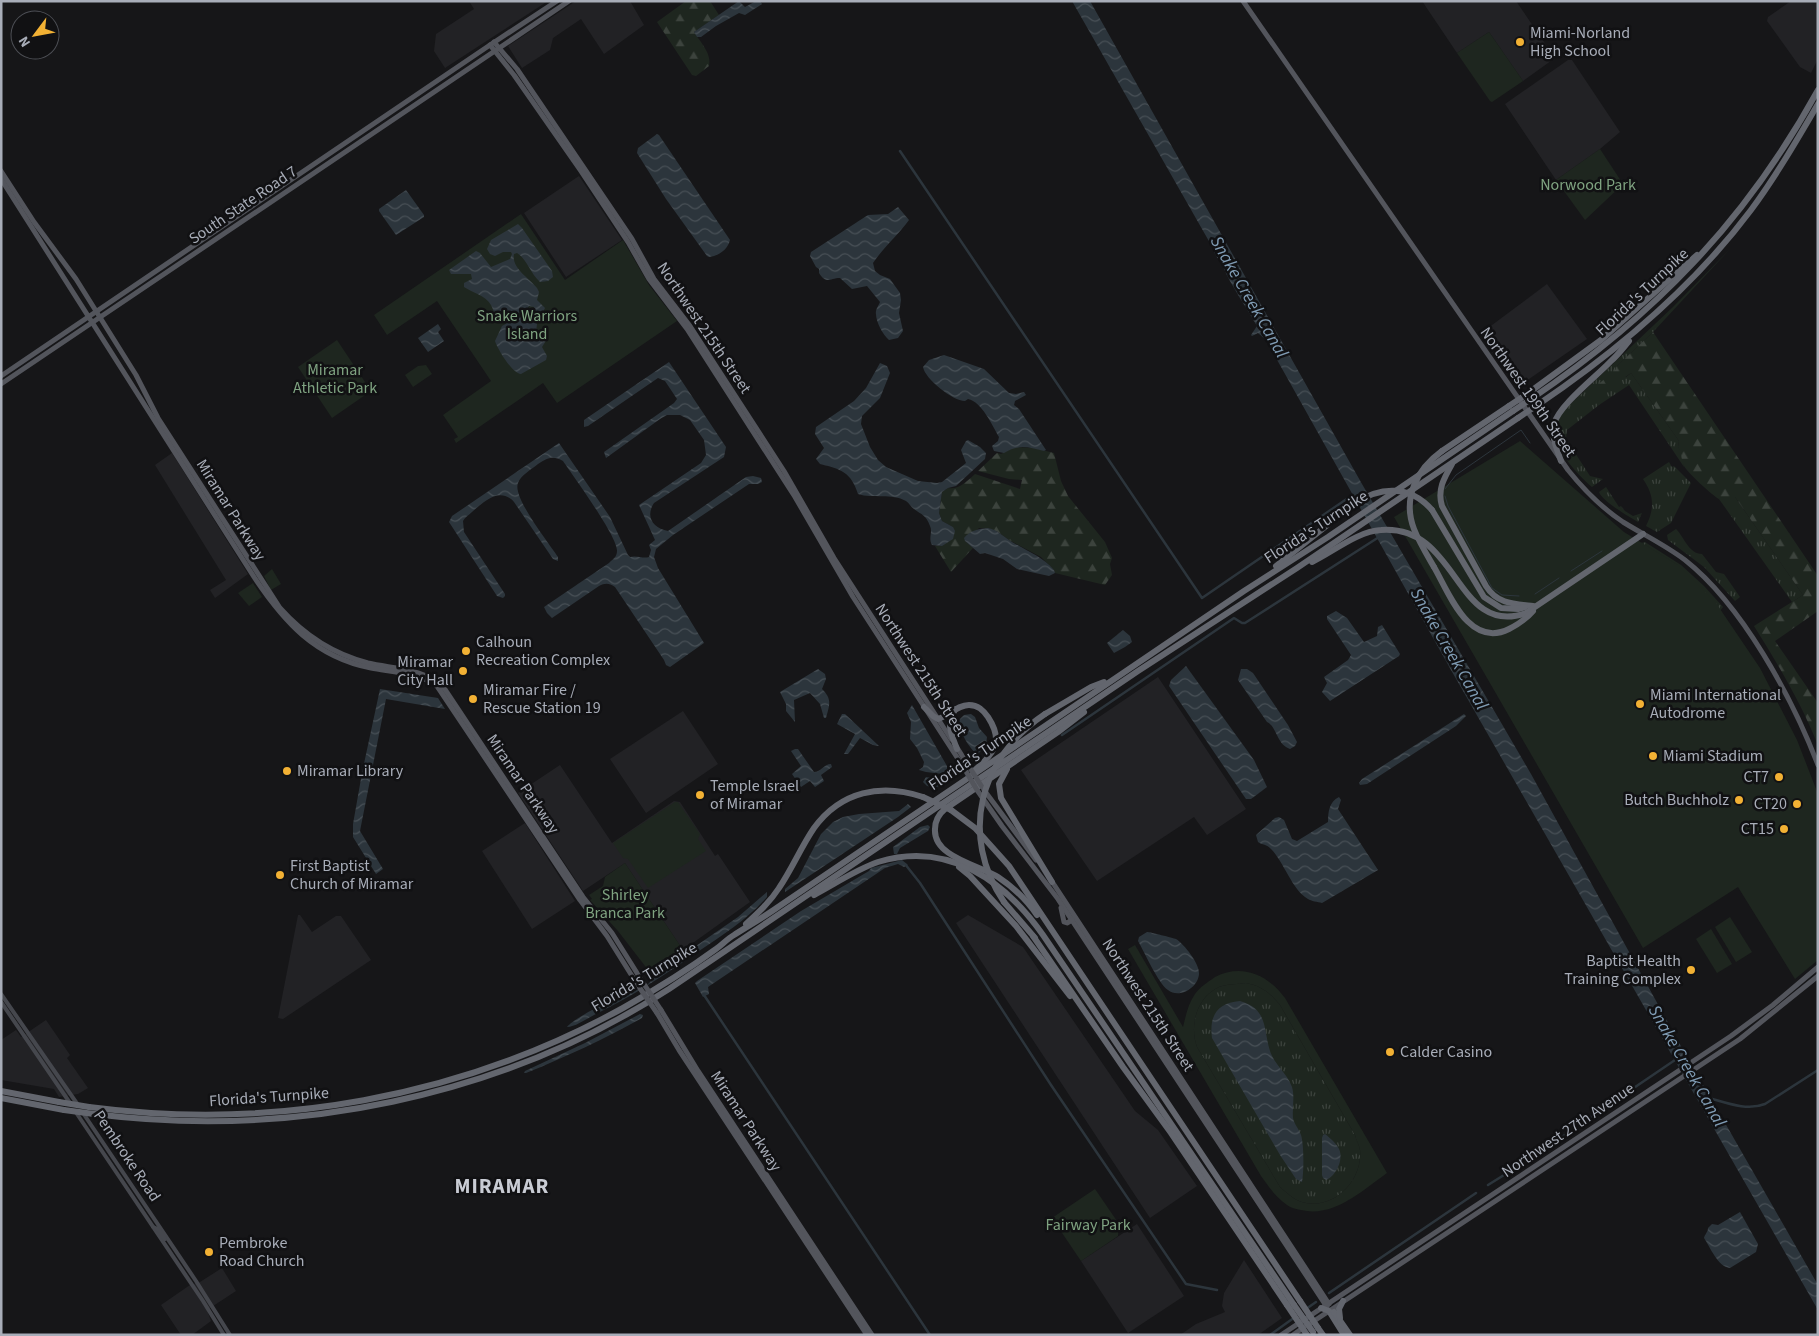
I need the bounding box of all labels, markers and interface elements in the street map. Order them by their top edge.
north arrow [10,10,60,60]
place label: Miami-Norland High School [1530,22,1630,62]
text: N [14,32,36,51]
marker: Miami-Norland High School [1514,36,1526,48]
street label: South State Road 7 [185,161,301,249]
park label: Norwood Park [1540,174,1636,196]
water label: Snake Creek Canal [1204,231,1294,363]
street label: Florida's Turnpike [1591,243,1693,341]
street label: Northwest 215th Street [652,258,757,399]
park label: Snake Warriors Island [477,305,577,345]
street label: Northwest 199th Street [1475,322,1582,462]
park label: Miramar Athletic Park [293,359,377,399]
street label: Miramar Parkway [191,455,271,565]
street label: Florida's Turnpike [1260,485,1372,569]
water label: Snake Creek Canal [1404,583,1494,715]
street label: Northwest 215th Street [870,599,973,741]
place label: Calhoun Recreation Complex [476,631,610,671]
marker: Calhoun Recreation Complex [460,645,472,657]
place label: Miramar City Hall [397,651,453,691]
marker: Miramar City Hall [457,665,469,677]
place label: Miramar Fire / Rescue Station 19 [483,679,601,719]
place label: Miami International Autodrome [1650,684,1781,724]
marker: Miramar Fire / Rescue Station 19 [467,693,479,705]
marker: Miami International Autodrome [1634,698,1646,710]
street label: Florida's Turnpike [924,710,1036,796]
street label: Miramar Parkway [482,730,565,839]
place label: Miami Stadium [1663,745,1763,767]
marker: Miami Stadium [1647,750,1659,762]
place label: Miramar Library [297,760,404,782]
marker: Miramar Library [281,765,293,777]
place label: CT7 [1744,766,1769,788]
marker: CT7 [1773,771,1785,783]
place label: Temple Israel of Miramar [710,775,799,815]
marker: Temple Israel of Miramar [694,789,706,801]
place label: Butch Buchholz [1624,789,1729,811]
place label: CT20 [1754,793,1787,815]
marker: Butch Buchholz [1733,794,1745,806]
marker: CT20 [1791,798,1803,810]
place label: CT15 [1741,818,1774,840]
marker: CT15 [1778,823,1790,835]
place label: First Baptist Church of Miramar [290,855,414,895]
marker: First Baptist Church of Miramar [274,869,286,881]
park label: Shirley Branca Park [585,884,665,924]
street label: Northwest 215th Street [1097,934,1200,1076]
street label: Florida's Turnpike [587,937,701,1017]
place label: Baptist Health Training Complex [1564,950,1681,990]
marker: Baptist Health Training Complex [1685,964,1697,976]
water label: Snake Creek Canal [1642,1000,1732,1132]
place label: Calder Casino [1400,1041,1492,1063]
marker: Calder Casino [1384,1046,1396,1058]
street label: Miramar Parkway [705,1066,787,1176]
street label: Northwest 27th Avenue [1497,1077,1639,1183]
street label: Florida's Turnpike [208,1082,330,1112]
street label: Pembroke Road [88,1106,166,1206]
district label: MIRAMAR [455,1171,549,1201]
park label: Fairway Park [1045,1214,1131,1236]
place label: Pembroke Road Church [219,1232,304,1272]
marker: Pembroke Road Church [203,1246,215,1258]

